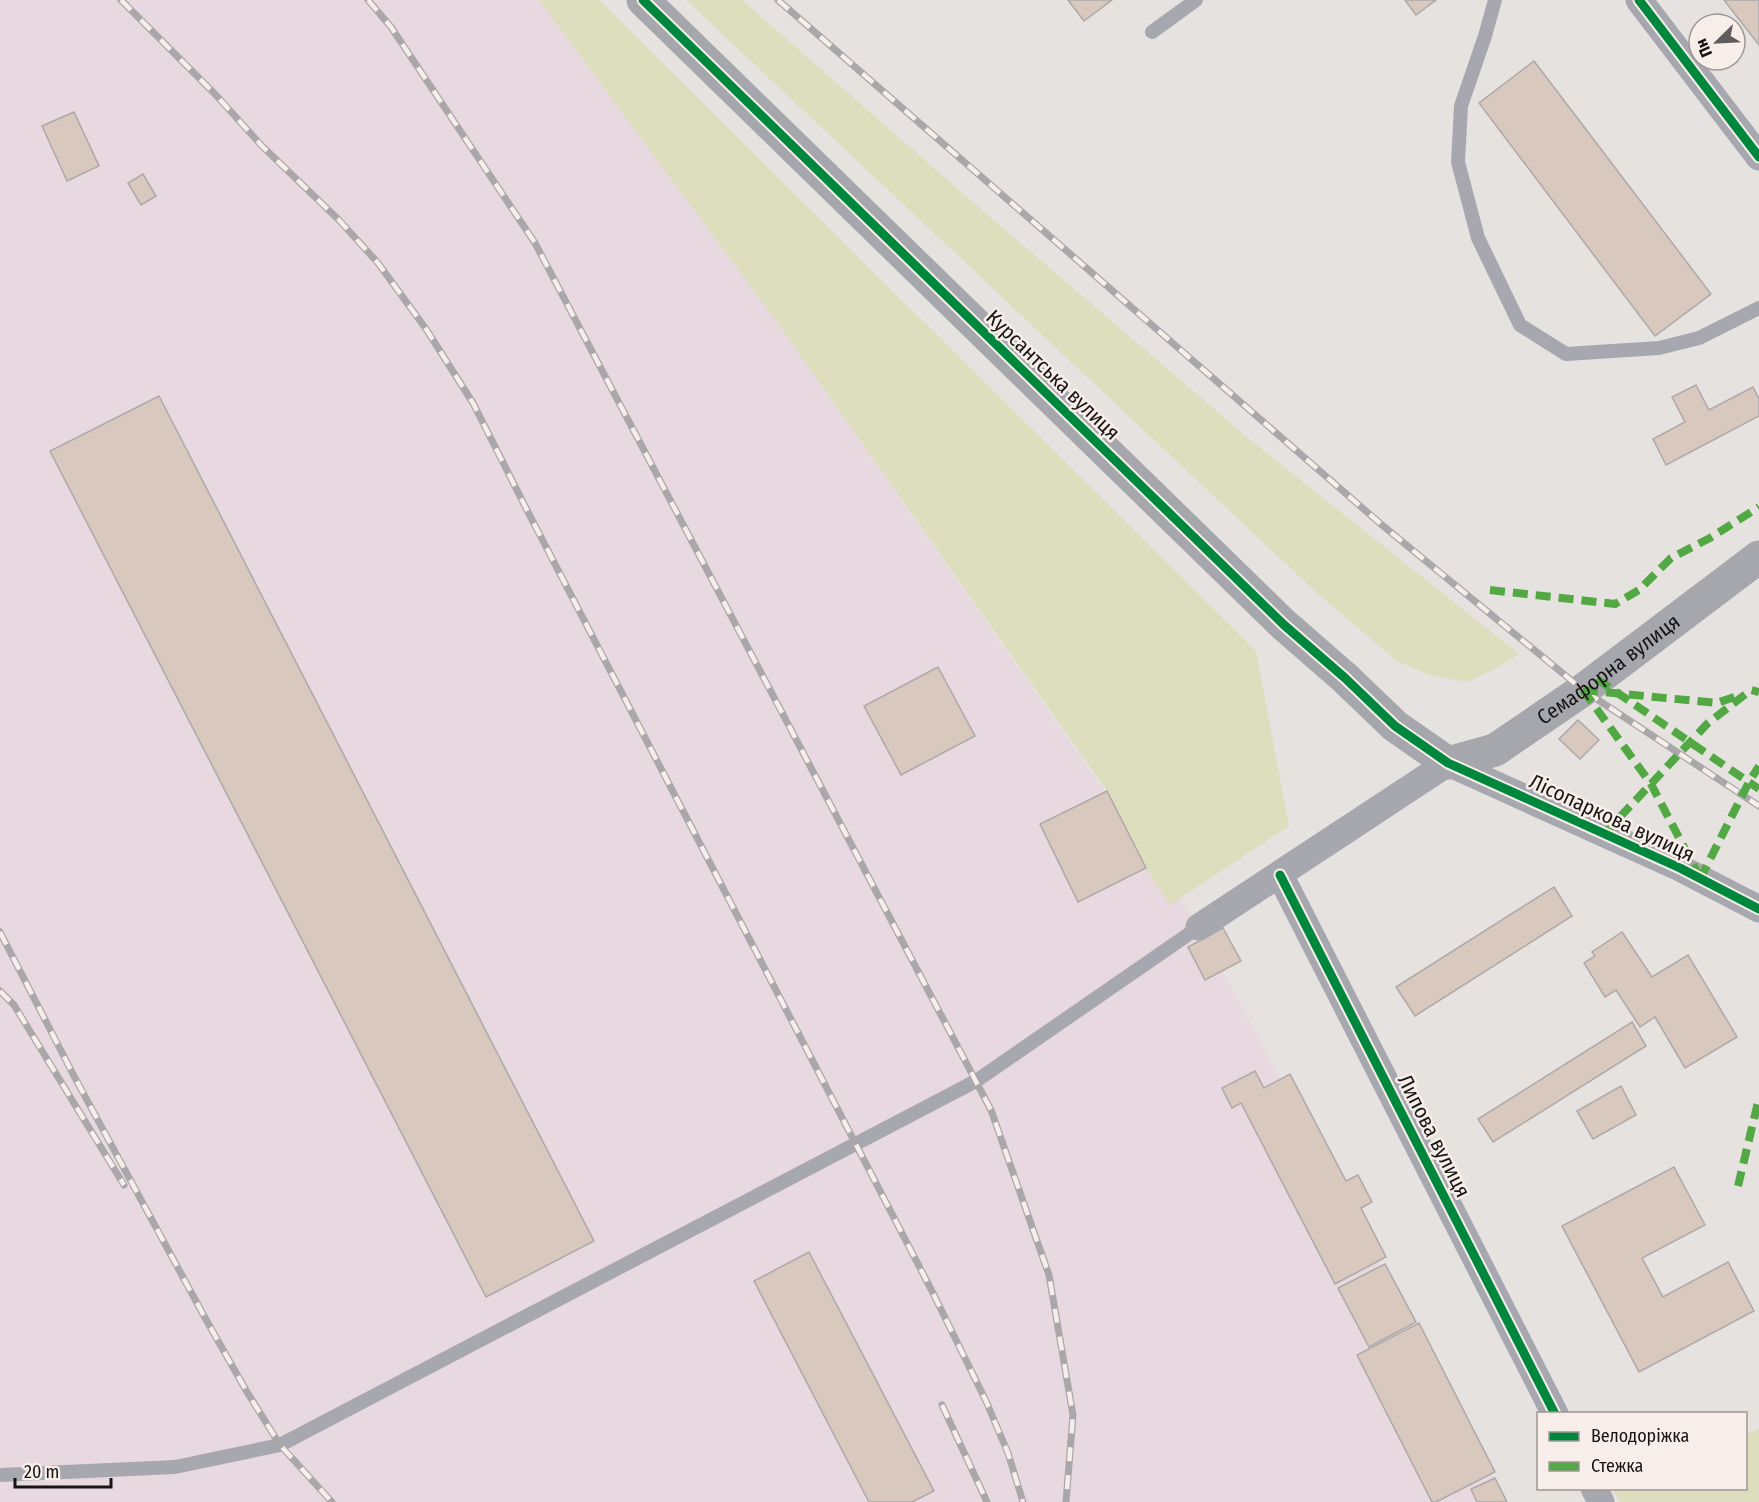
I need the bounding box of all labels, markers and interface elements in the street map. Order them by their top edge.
north arrow [1687,12,1747,72]
text: Пн [1691,36,1716,60]
street label: Курсантська вулиця [981,304,1125,446]
street label: Семафорна вулиця [1532,608,1685,730]
street label: Лісопаркова вулиця [1525,768,1699,868]
street label: Липова вулиця [1392,1070,1476,1202]
legend [1537,1412,1747,1490]
text: Велодоріжка [1591,1425,1689,1447]
scale bar [15,1451,111,1489]
text: Стежка [1591,1455,1644,1477]
text: 20 m [24,1461,59,1483]

